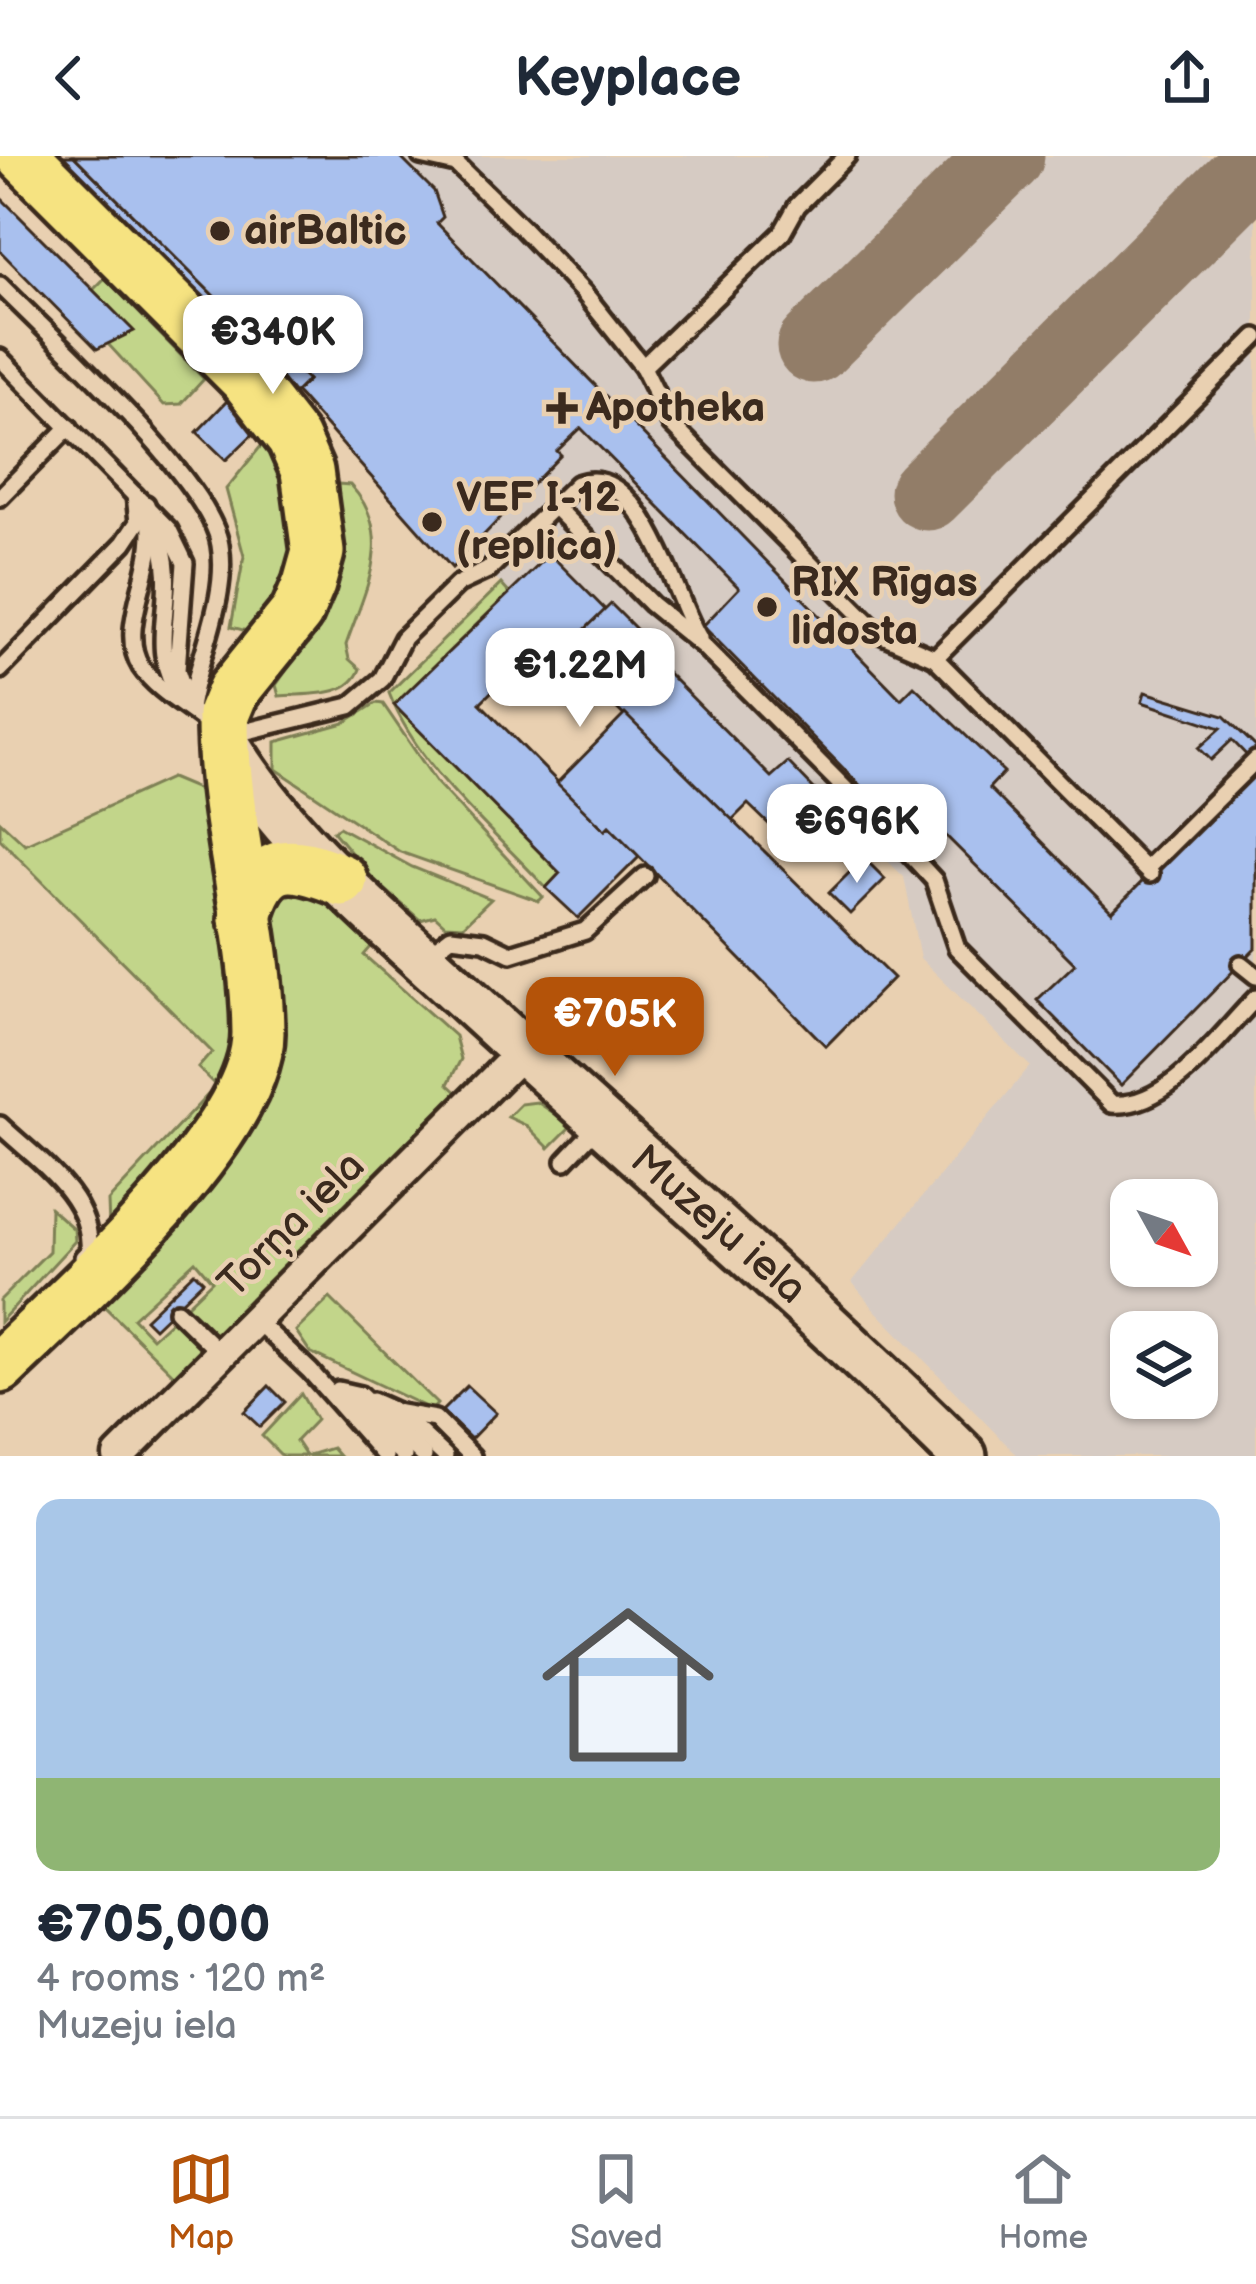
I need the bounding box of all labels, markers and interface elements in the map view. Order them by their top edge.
icon: back [36,45,102,111]
icon: share [1154,45,1220,111]
text: Keyplace [515,46,741,111]
place label: airBaltic [244,206,407,257]
marker: airBaltic [207,218,233,244]
pin: €340K [189,295,357,397]
text: €340K [210,310,336,357]
place label: Apotheka [585,383,765,434]
marker: Apotheka [549,395,575,421]
place label: VEF I-12 (replica) [456,473,620,572]
marker: VEF I-12 (replica) [419,509,445,535]
place label: RIX Rīgas lidosta [791,558,978,657]
marker: RIX Rīgas lidosta [754,594,780,620]
pin: €1.22M [482,628,678,730]
text: €1.22M [513,643,647,690]
pin: €696K [773,784,941,886]
text: €696K [794,799,920,846]
pin: €705K [531,977,699,1079]
text: €705K [553,992,677,1039]
street label: Muzeju iela [620,1135,816,1315]
street label: Torņa iela [208,1141,376,1309]
north arrow [1110,1179,1218,1287]
map controls [1110,1179,1218,1419]
button: layers [1110,1311,1218,1419]
icon: home [520,1577,736,1793]
text: €705,000 [36,1895,270,1956]
text: 4 rooms · 120 m² [36,1956,326,2003]
text: Muzeju iela [36,2003,237,2050]
tab: Map [168,2146,234,2258]
tab: Saved [570,2146,663,2258]
tab: Home [998,2146,1088,2258]

